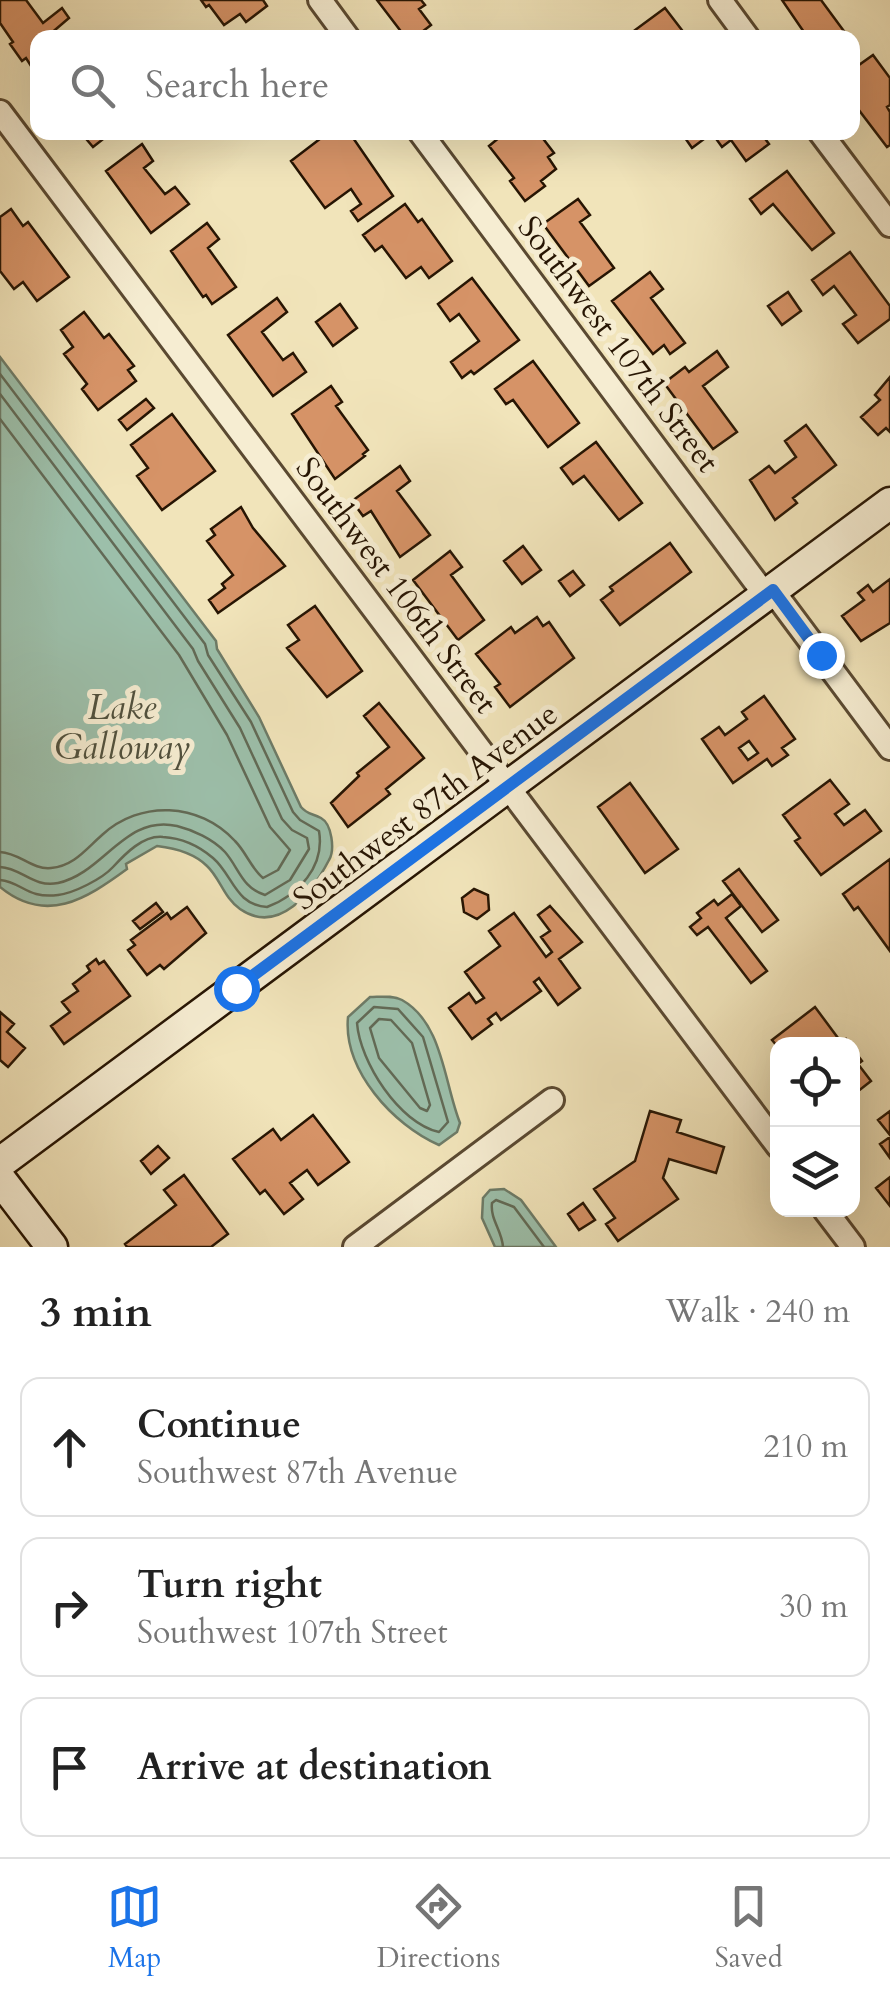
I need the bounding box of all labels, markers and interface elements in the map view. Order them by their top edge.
search box [30,30,860,140]
icon: search [65,58,120,113]
text: Search here [145,59,329,111]
street label: Southwest 107th Street [507,207,729,482]
street label: Southwest 106th Street [285,448,507,723]
route end [799,633,845,679]
water label: Lake Galloway [54,684,190,772]
street label: Southwest 87th Avenue [284,693,567,921]
route start [214,966,260,1012]
map controls [770,1037,860,1217]
button: locate [770,1037,860,1127]
button: layers [770,1127,860,1217]
text: 3 min [40,1284,152,1341]
text: Walk · 240 m [665,1290,850,1334]
text: Continue [137,1399,301,1451]
icon: ahead [42,1420,97,1475]
text: 210 m [763,1425,848,1469]
text: Southwest 87th Avenue [137,1451,458,1495]
text: Turn right [137,1559,322,1611]
icon: right [42,1580,97,1635]
text: 30 m [780,1585,848,1629]
text: Southwest 107th Street [137,1611,448,1655]
icon: arrive [42,1740,97,1795]
text: Arrive at destination [137,1741,492,1793]
tab: Map [107,1879,162,1977]
tab: Directions [377,1879,500,1977]
tab: Saved [715,1879,783,1977]

